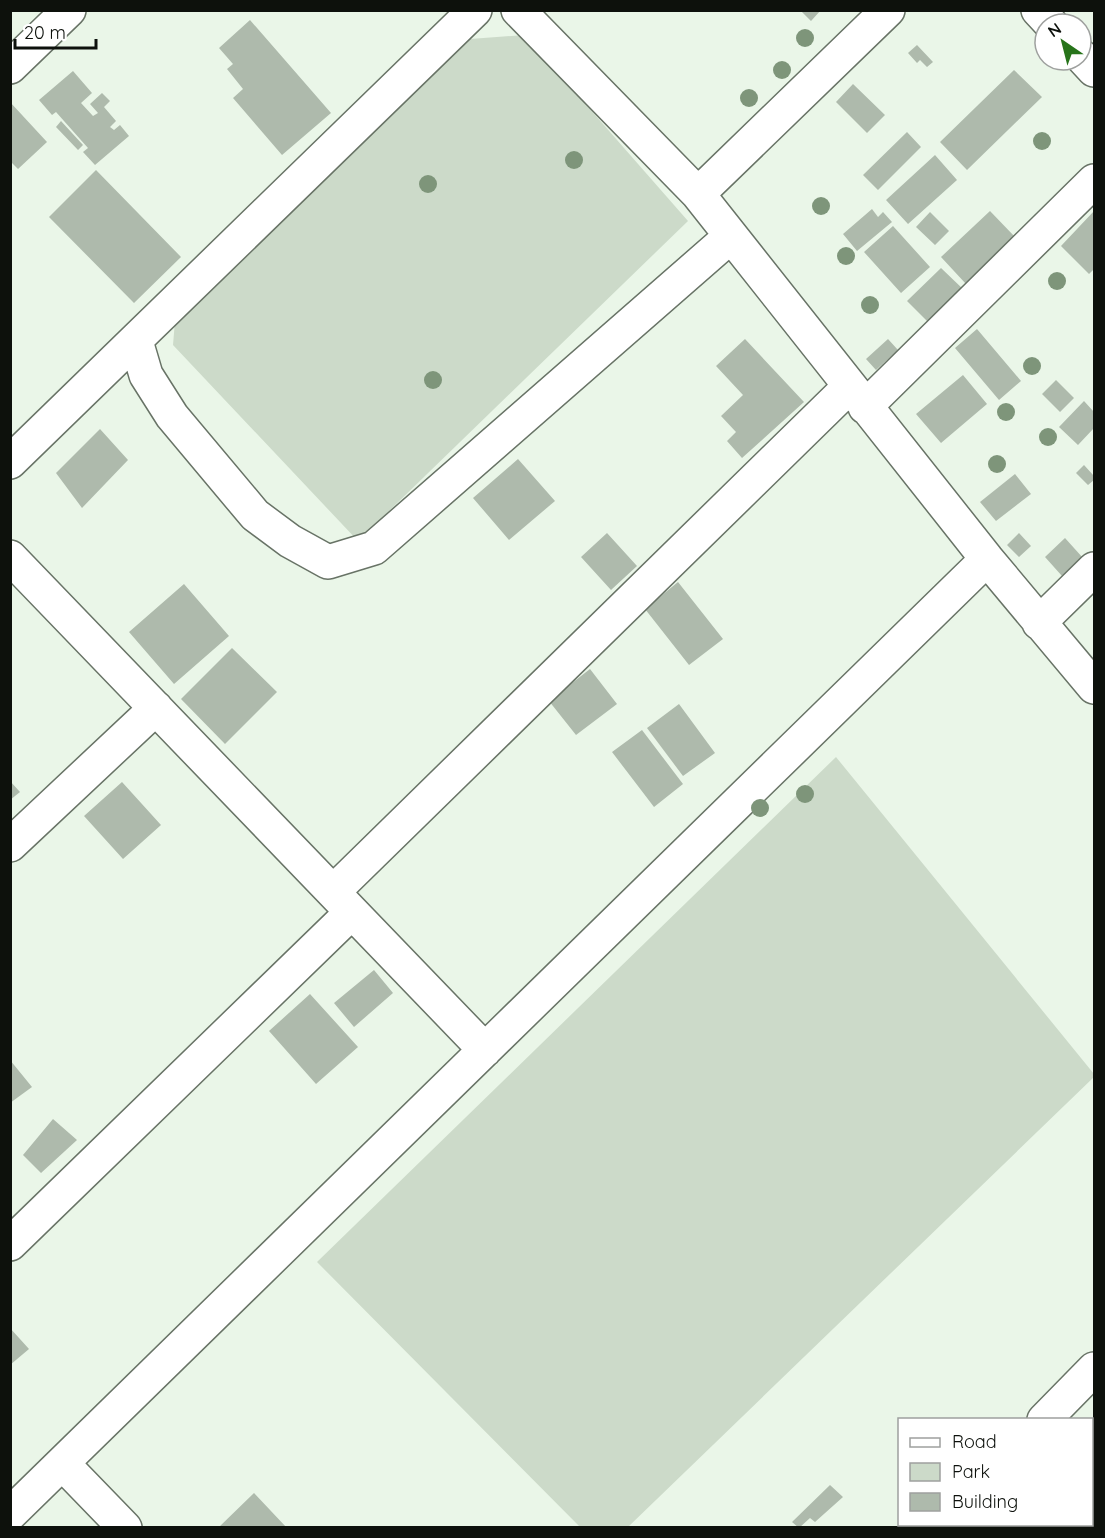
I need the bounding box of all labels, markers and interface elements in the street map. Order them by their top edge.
scale bar [15,12,96,50]
north arrow [1033,12,1093,72]
text: N [1044,18,1065,41]
text: 20 m [24,21,66,44]
legend [898,1418,1093,1526]
text: Road [952,1430,997,1453]
text: Park [952,1460,990,1483]
text: Building [952,1490,1018,1513]

